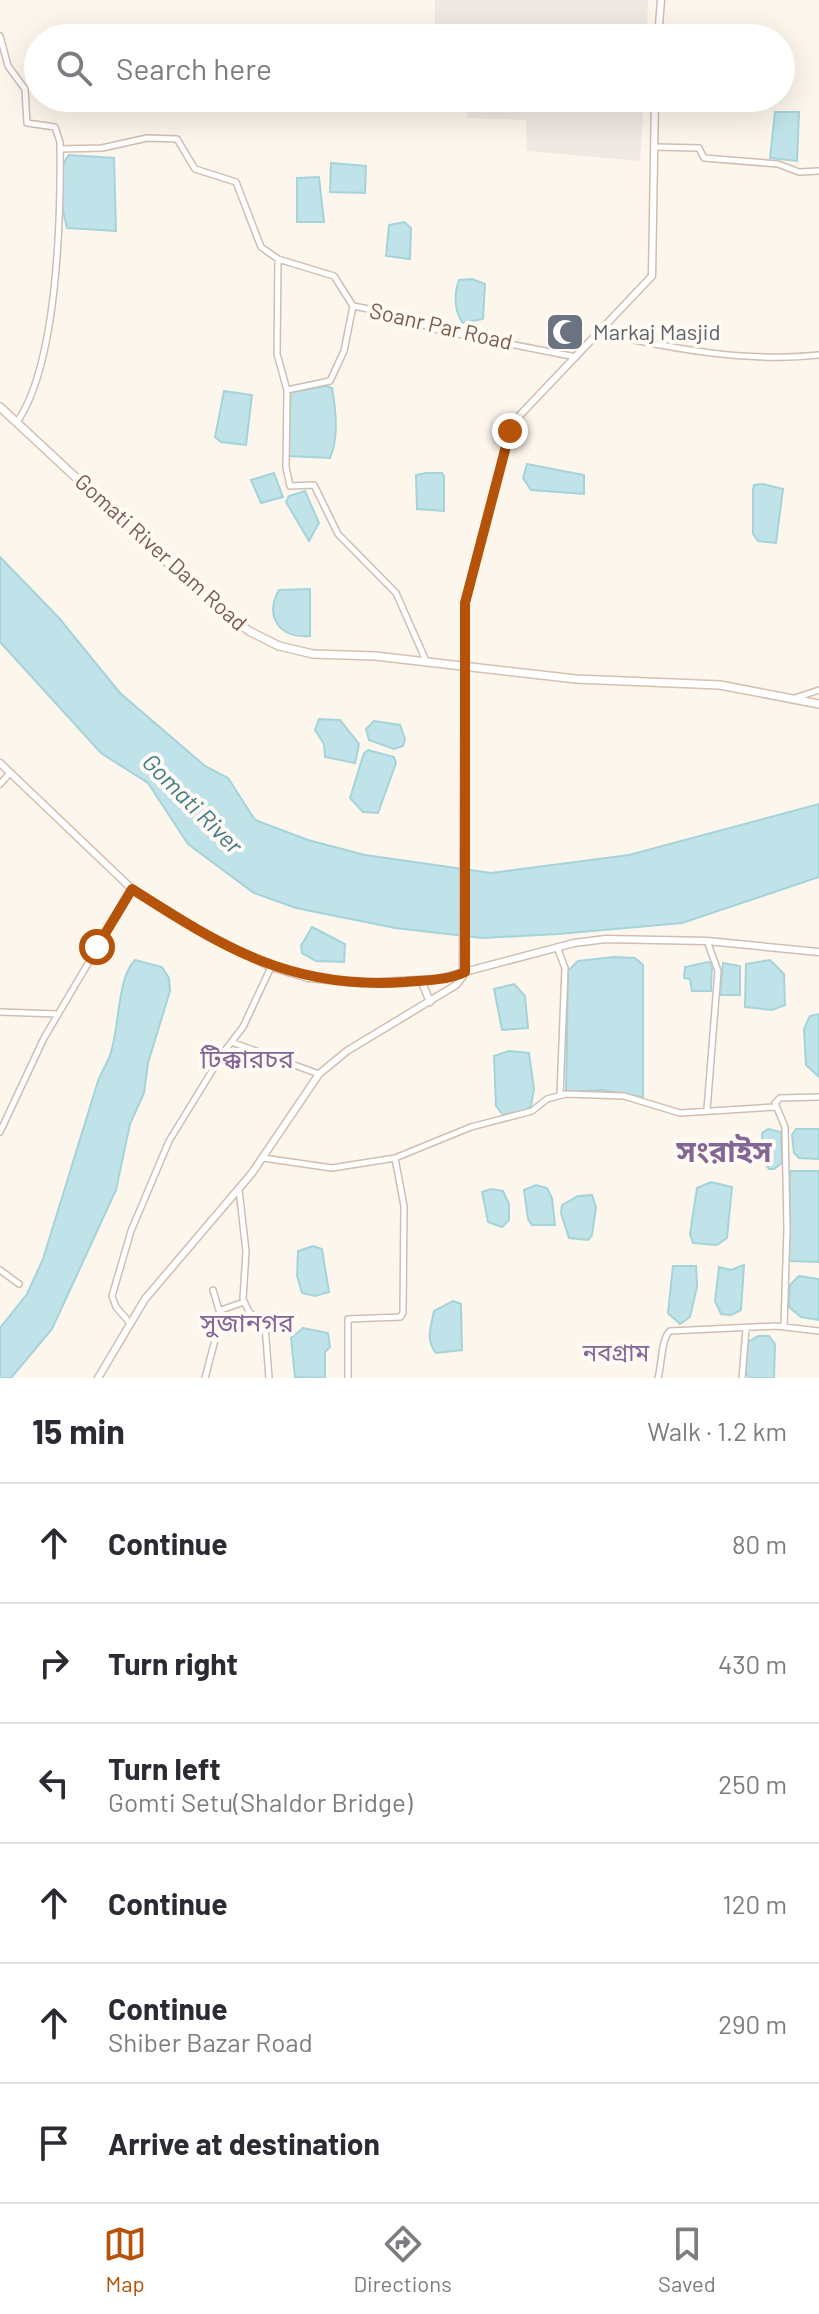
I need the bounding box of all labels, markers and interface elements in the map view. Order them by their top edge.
search box [24,24,795,112]
icon: search [52,46,96,90]
text: Search here [116,50,272,86]
street label: Soanr Par Road [367,296,515,354]
mosque icon: Markaj Masjid [544,311,586,353]
place label: Markaj Masjid [593,318,720,344]
route end [492,413,528,449]
street label: Gomati River Dam Road [70,467,253,635]
water label: Gomati River [137,747,250,860]
route start [79,929,115,965]
district label: টিক্কারচর [199,1042,294,1073]
district label: সংরাইস [675,1132,772,1168]
district label: সুজানগর [199,1306,294,1338]
district label: নবগ্ৰাম [582,1337,650,1366]
text: 15 min [32,1410,125,1451]
text: Walk · 1.2 km [647,1415,787,1446]
icon: ahead [32,1521,76,1565]
text: Continue [108,1525,228,1561]
text: 80 m [732,1528,787,1559]
icon: right [32,1641,76,1685]
text: Turn right [108,1645,238,1681]
text: 430 m [718,1648,787,1679]
text: Turn left [108,1750,221,1786]
icon: left [32,1761,76,1805]
text: 250 m [718,1768,787,1799]
text: Gomti Setu(Shaldor Bridge) [108,1786,413,1817]
icon: ahead [32,1881,76,1925]
text: Continue [108,1885,228,1921]
text: 120 m [723,1888,787,1919]
text: Continue [108,1990,228,2026]
icon: ahead [32,2001,76,2045]
text: 290 m [718,2008,787,2039]
text: Shiber Bazar Road [108,2026,313,2057]
icon: arrive [32,2121,76,2165]
text: Arrive at destination [108,2125,380,2161]
tab: Map [103,2222,147,2296]
tab: Directions [353,2222,452,2296]
tab: Saved [658,2222,716,2296]

